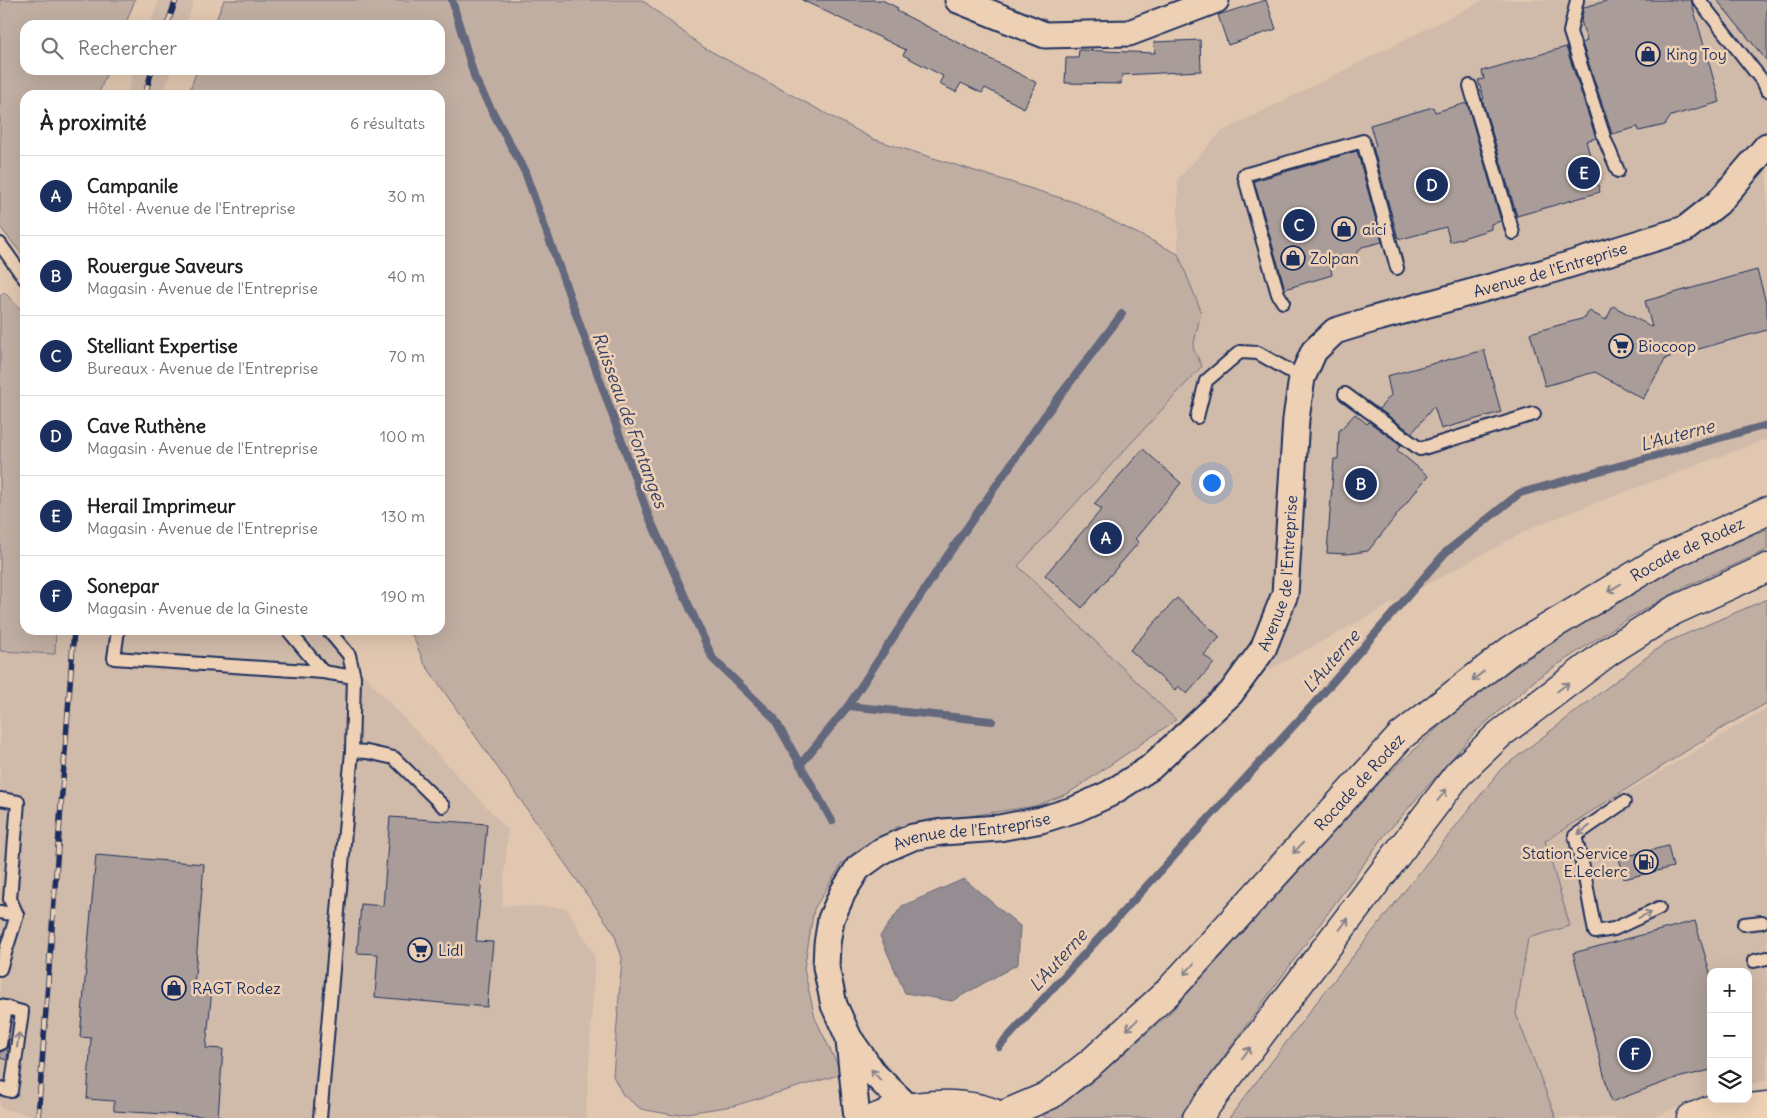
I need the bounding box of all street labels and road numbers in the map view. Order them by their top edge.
street label: Avenue de l'Entreprise [1471,237,1630,301]
street label: Avenue de l'Entreprise [1253,495,1301,654]
street label: Rocade de Rodez [1627,513,1747,586]
street label: Rocade de Rodez [1310,729,1409,835]
street label: Avenue de l'Entreprise [890,808,1053,854]

